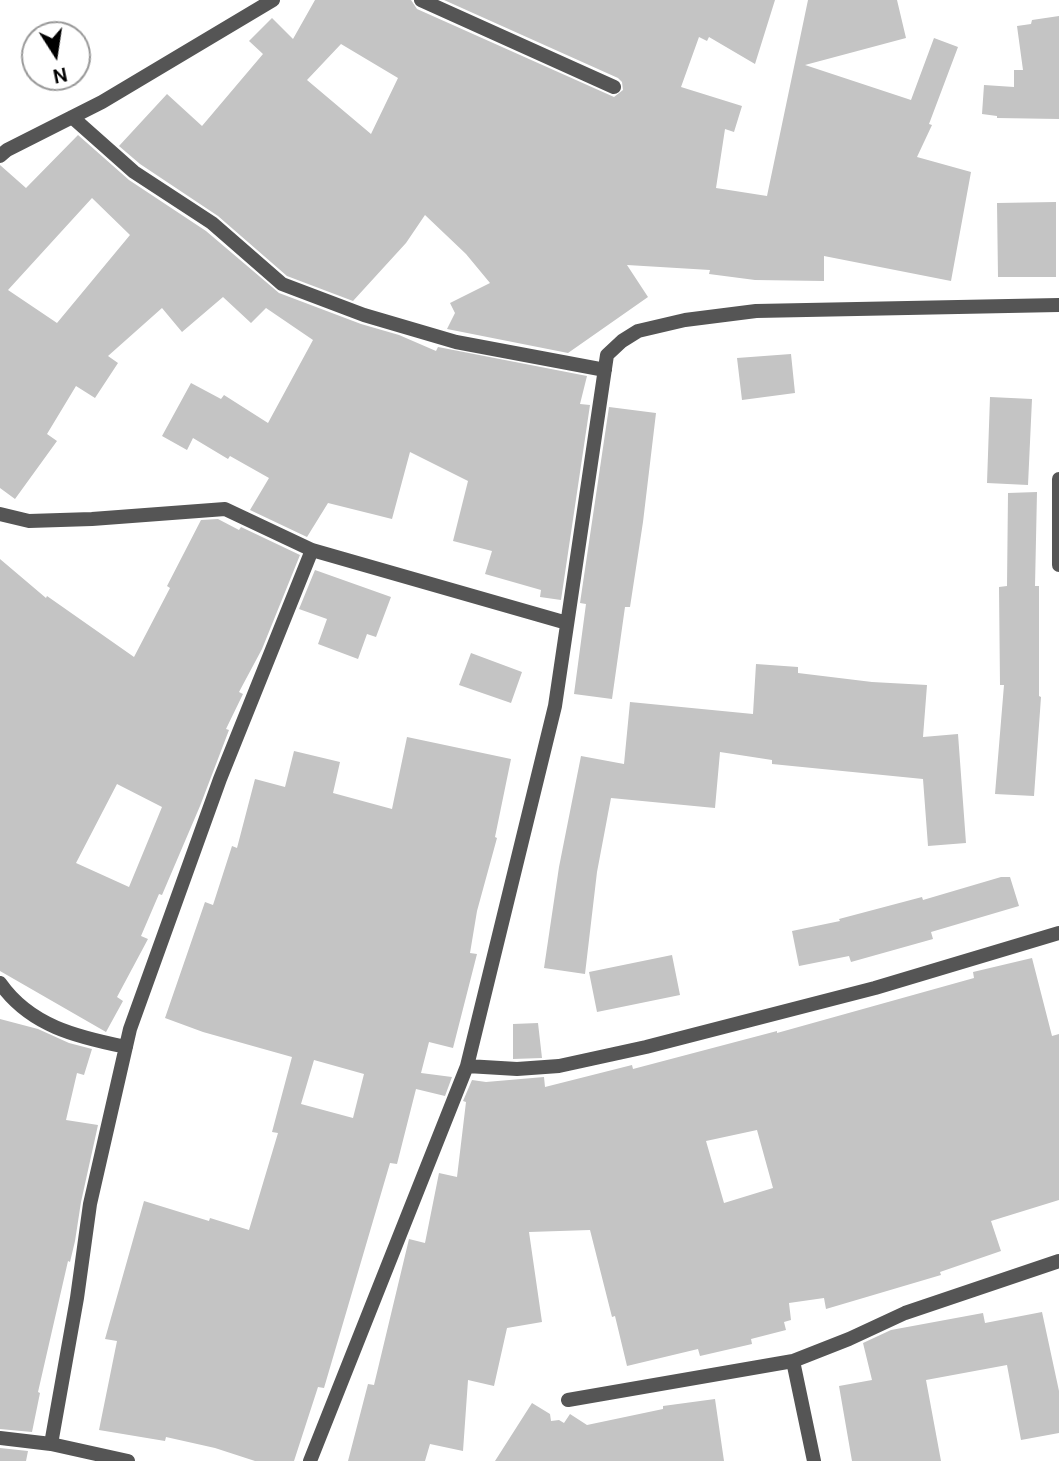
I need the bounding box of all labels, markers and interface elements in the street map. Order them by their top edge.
north arrow [21,21,91,91]
text: N [51,61,69,89]

